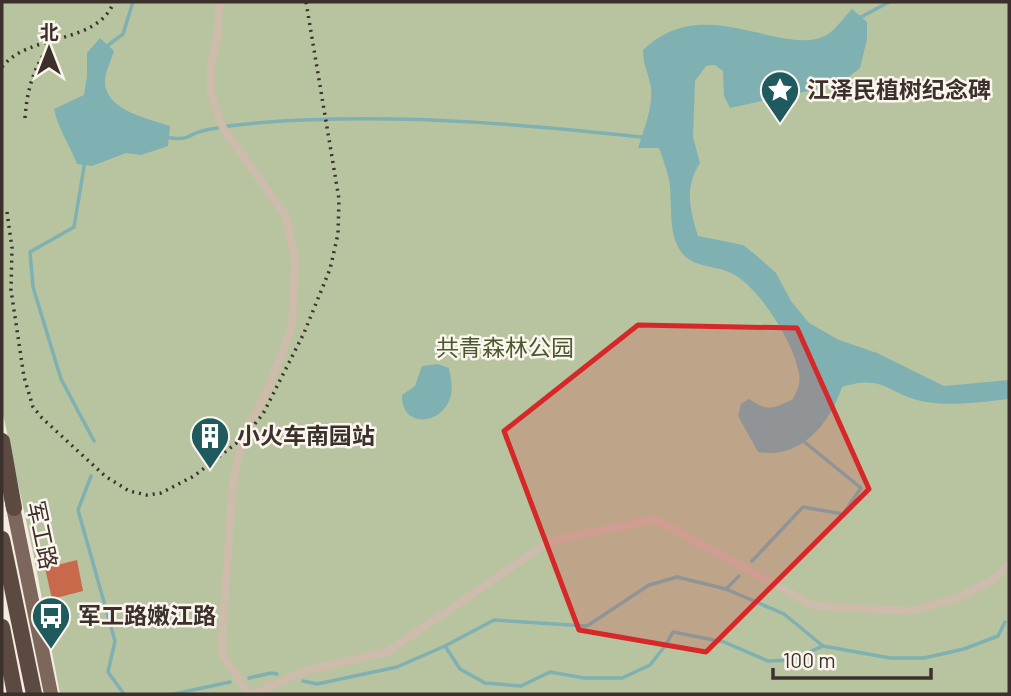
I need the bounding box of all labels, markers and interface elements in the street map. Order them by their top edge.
north arrow [14,14,84,84]
text: 北 [39,20,59,43]
place icon: 江泽民植树纪念碑 [759,69,801,124]
place label: 江泽民植树纪念碑 [807,75,991,103]
park label: 共青森林公园 [436,333,574,361]
building icon: 小火车南园站 [189,415,231,470]
place label: 小火车南园站 [237,421,375,449]
street label: 军工路 [22,498,64,571]
bus stop icon: 军工路嫩江路 [30,595,72,650]
place label: 军工路嫩江路 [78,601,216,629]
scale bar [773,636,930,680]
text: 100 m [783,647,836,672]

